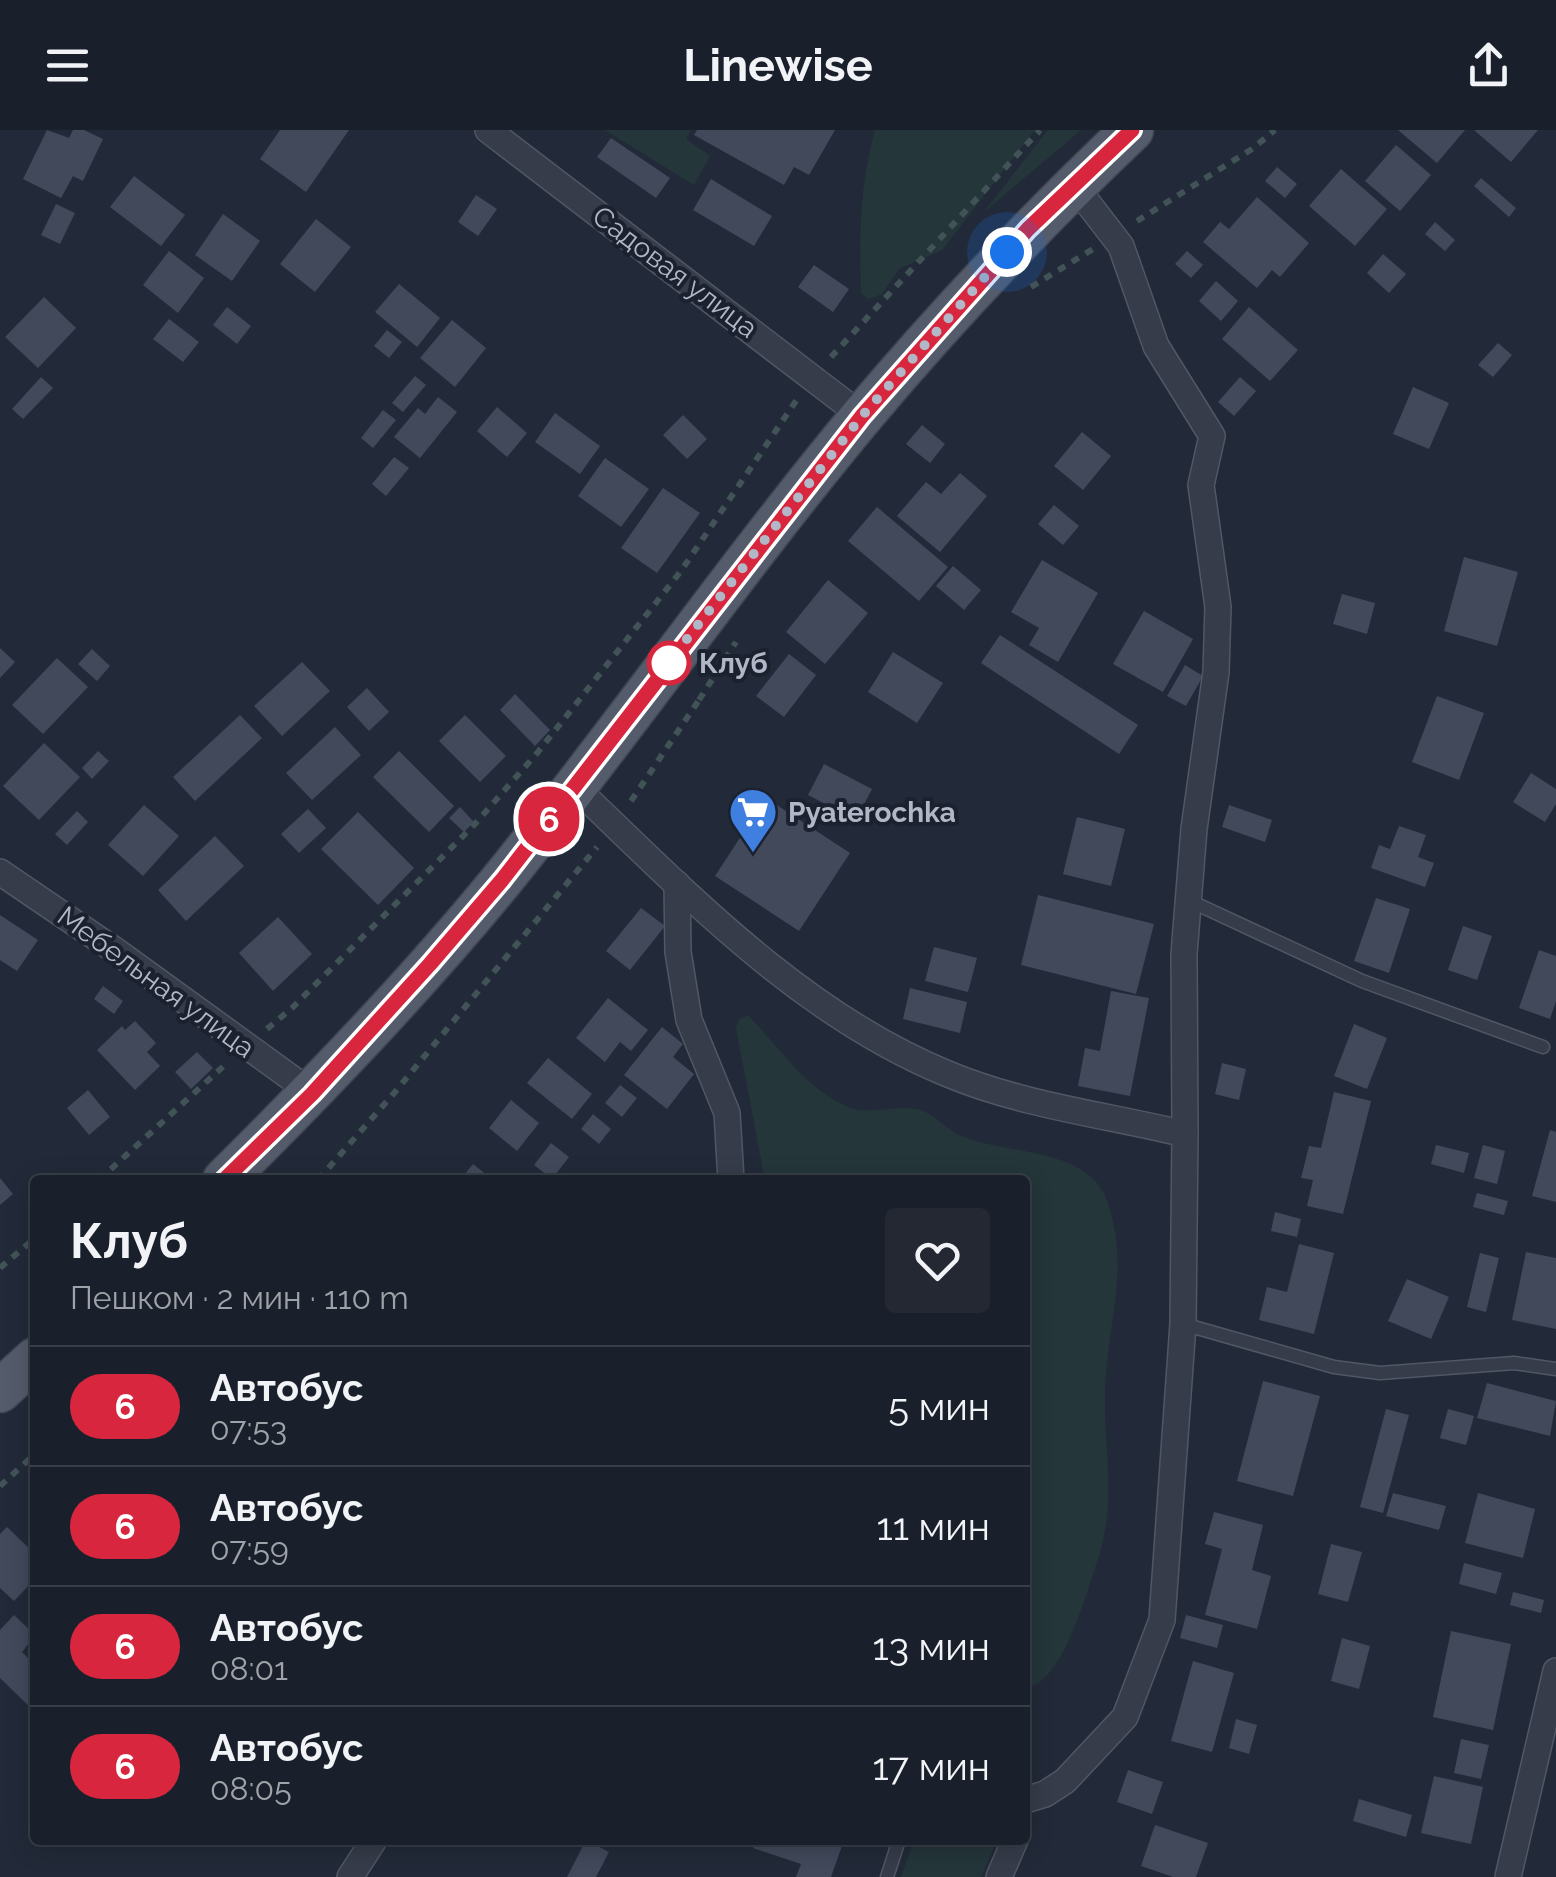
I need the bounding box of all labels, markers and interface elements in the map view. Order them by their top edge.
icon: menu [40,38,95,93]
icon: share [1461,38,1516,93]
text: Linewise [683,39,873,92]
street label: Садовая улица [586,199,764,345]
your location [982,227,1032,277]
marker: Клуб [648,642,690,684]
place label: Клуб [699,647,768,680]
line badge: 6 [516,786,582,852]
supermarket icon: Pyaterochka [727,786,779,854]
place label: Pyaterochka [788,796,956,829]
text: 6 [538,799,560,840]
street label: Мебельная улица [51,899,261,1065]
button: heart [885,1208,990,1313]
text: Клуб [70,1213,188,1269]
text: Пешком · 2 мин · 110 m [70,1279,409,1316]
text: Автобус [210,1365,364,1410]
text: 5 мин [888,1384,990,1429]
text: 6 [114,1386,136,1427]
text: 07:53 [210,1410,287,1447]
text: Автобус [210,1485,364,1530]
text: 11 мин [876,1504,990,1549]
text: 6 [114,1506,136,1547]
text: 07:59 [210,1530,289,1567]
text: Автобус [210,1605,364,1650]
text: 13 мин [872,1624,990,1669]
text: 6 [114,1626,136,1667]
text: 08:01 [210,1650,288,1687]
text: Автобус [210,1725,364,1770]
text: 17 мин [873,1744,990,1789]
text: 6 [114,1746,136,1787]
text: 08:05 [210,1770,292,1807]

